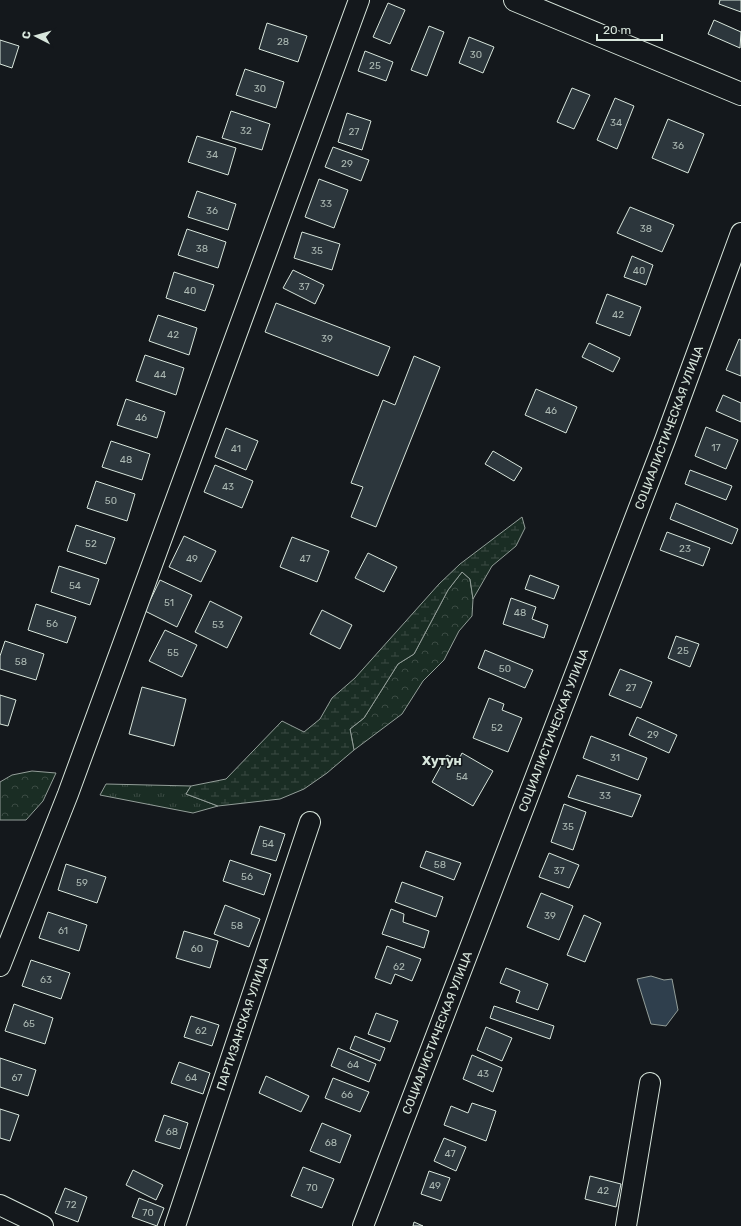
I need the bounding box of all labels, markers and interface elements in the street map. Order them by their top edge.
north arrow [16,16,56,56]
scale bar [597,16,662,42]
text: 20 m [603,23,631,37]
text: С [20,30,33,40]
house number: 28 [277,36,289,48]
house number: 30 [470,49,482,61]
house number: 25 [369,60,381,72]
house number: 30 [254,83,266,95]
house number: 34 [610,117,622,129]
house number: 32 [240,125,252,137]
house number: 27 [349,126,360,138]
house number: 36 [672,140,684,152]
house number: 34 [206,149,218,161]
house number: 29 [341,158,353,170]
house number: 33 [320,198,332,210]
house number: 36 [206,205,218,217]
house number: 38 [640,223,652,235]
house number: 38 [196,243,208,255]
house number: 35 [311,245,323,257]
house number: 40 [633,265,645,277]
house number: 37 [298,281,310,293]
house number: 40 [184,285,196,297]
house number: 42 [612,309,624,321]
house number: 42 [167,329,179,341]
house number: 39 [321,333,333,345]
street label: СОЦИАЛИСТИЧЕСКАЯ УЛИЦА [632,344,706,511]
house number: 44 [154,369,166,381]
house number: 46 [545,405,557,417]
house number: 46 [135,412,147,424]
house number: 17 [711,442,721,454]
house number: 41 [231,443,241,455]
house number: 48 [120,454,132,466]
house number: 43 [222,481,234,493]
house number: 50 [105,495,117,507]
house number: 52 [85,538,97,550]
house number: 23 [679,543,691,555]
house number: 49 [186,553,198,565]
house number: 47 [299,553,311,565]
house number: 54 [69,580,81,592]
house number: 51 [164,597,174,609]
house number: 48 [514,607,526,619]
house number: 56 [46,618,58,630]
house number: 53 [212,619,224,631]
house number: 25 [677,645,689,657]
house number: 55 [167,647,179,659]
street label: СОЦИАЛИСТИЧЕСКАЯ УЛИЦА [516,647,591,814]
house number: 58 [15,656,27,668]
house number: 50 [499,663,511,675]
house number: 27 [626,682,637,694]
house number: 52 [491,722,503,734]
house number: 29 [647,729,659,741]
house number: 31 [610,752,620,764]
district label: Хутун [422,753,462,768]
house number: 54 [456,771,468,783]
house number: 33 [599,790,611,802]
house number: 35 [562,821,574,833]
house number: 54 [262,838,274,850]
house number: 58 [434,859,446,871]
house number: 37 [553,865,565,877]
house number: 56 [241,871,253,883]
house number: 59 [76,877,88,889]
house number: 39 [544,910,556,922]
house number: 58 [231,920,243,932]
house number: 61 [58,925,68,937]
house number: 60 [191,943,203,955]
street label: СОЦИАЛИСТИЧЕСКАЯ УЛИЦА [400,949,475,1116]
street label: ПАРТИЗАНСКАЯ УЛИЦА [214,955,271,1093]
house number: 62 [393,961,405,973]
house number: 63 [40,974,52,986]
house number: 65 [23,1018,35,1030]
house number: 62 [195,1025,207,1037]
house number: 64 [347,1059,359,1071]
house number: 43 [477,1068,489,1080]
house number: 67 [12,1072,22,1084]
house number: 64 [185,1072,197,1084]
house number: 66 [341,1089,353,1101]
house number: 68 [166,1126,178,1138]
house number: 68 [325,1137,337,1149]
house number: 47 [444,1148,456,1160]
house number: 49 [429,1180,441,1192]
house number: 70 [306,1182,318,1194]
house number: 42 [597,1185,609,1197]
house number: 72 [66,1199,77,1211]
house number: 70 [142,1207,154,1219]

